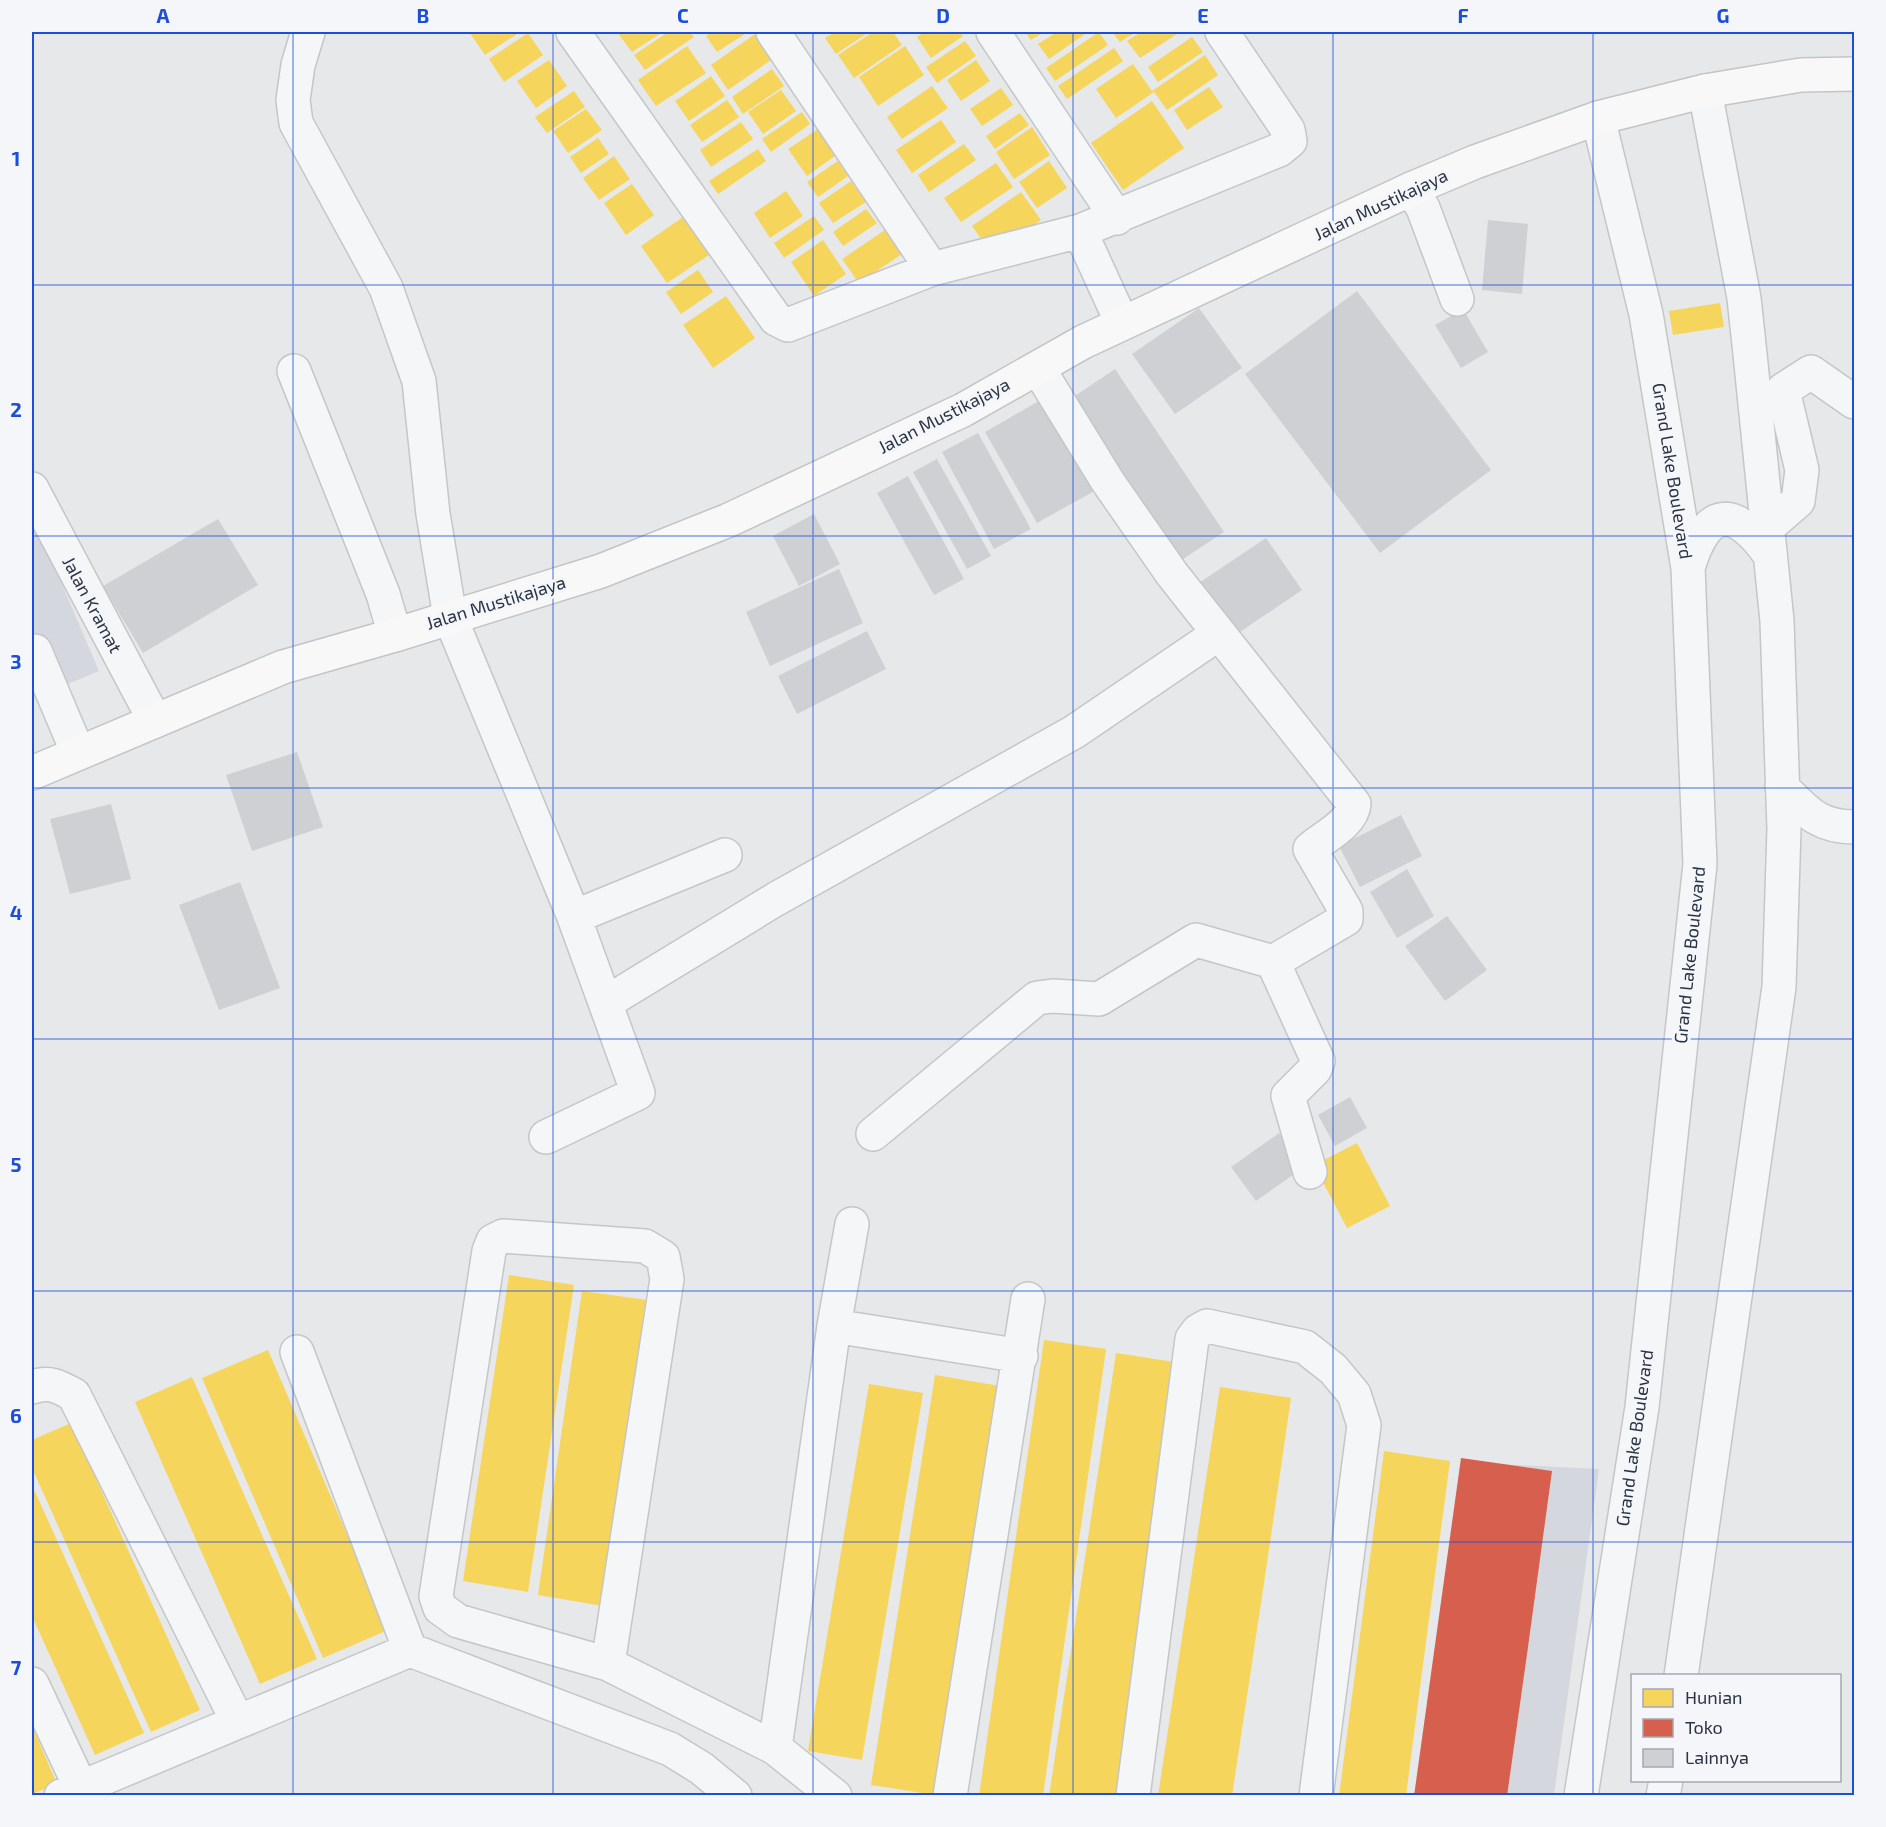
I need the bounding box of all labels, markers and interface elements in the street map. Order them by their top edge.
text: A [156,3,170,27]
text: B [417,3,429,27]
text: C [677,3,689,27]
text: D [936,3,950,27]
text: E [1197,3,1209,27]
text: F [1457,3,1469,27]
text: G [1717,3,1729,27]
text: 1 [12,146,20,170]
street label: Jalan Mustikajaya [1310,163,1451,245]
street label: Jalan Mustikajaya [874,372,1013,458]
street label: Grand Lake Boulevard [1648,381,1698,561]
text: 2 [10,397,22,421]
street label: Jalan Kramat [58,553,128,657]
street label: Jalan Mustikajaya [423,570,568,634]
text: 3 [10,649,22,673]
street label: Grand Lake Boulevard [1669,865,1709,1045]
text: 4 [10,900,23,924]
text: 5 [10,1152,22,1176]
street label: Grand Lake Boulevard [1611,1348,1657,1528]
text: 6 [10,1403,22,1427]
text: 7 [11,1655,22,1679]
legend [1631,1674,1841,1782]
text: Hunian [1685,1686,1743,1708]
text: Toko [1685,1716,1723,1738]
text: Lainnya [1685,1746,1749,1768]

